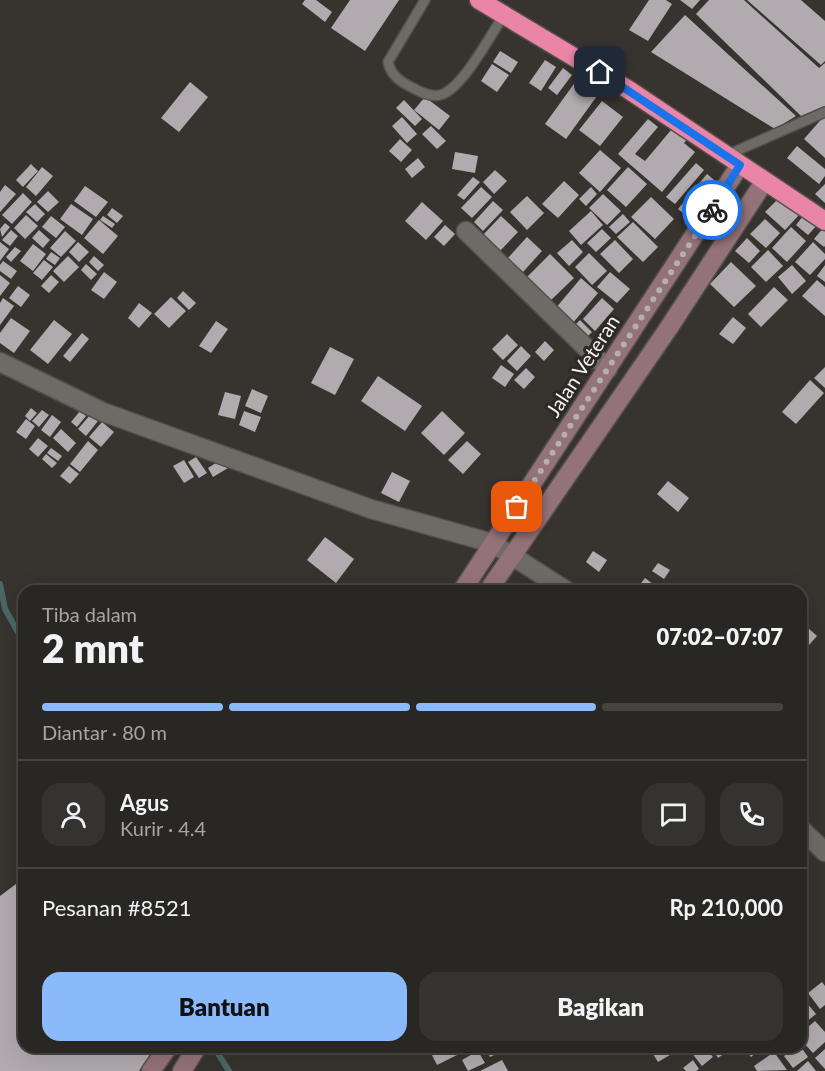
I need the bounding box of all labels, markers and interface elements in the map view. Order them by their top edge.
pin [574,46,625,97]
icon: home [583,55,616,88]
courier [682,180,742,240]
icon: bike [696,194,729,227]
street label: Jalan Veteran [540,310,624,421]
pin [491,481,542,532]
icon: bag [500,490,533,523]
text: Tiba dalam [42,602,137,626]
text: 07:02–07:07 [657,623,783,650]
text: 2 mnt [42,625,144,671]
text: Diantar · 80 m [42,720,167,744]
button: person [42,783,105,846]
button: chat [642,783,705,846]
button: phone [720,783,783,846]
text: Agus [120,789,169,816]
text: Kurir · 4.4 [120,816,206,840]
text: Pesanan #8521 [42,894,192,921]
text: Rp 210,000 [669,894,783,921]
button: Bantuan [42,972,407,1041]
button: Bagikan [419,972,783,1041]

